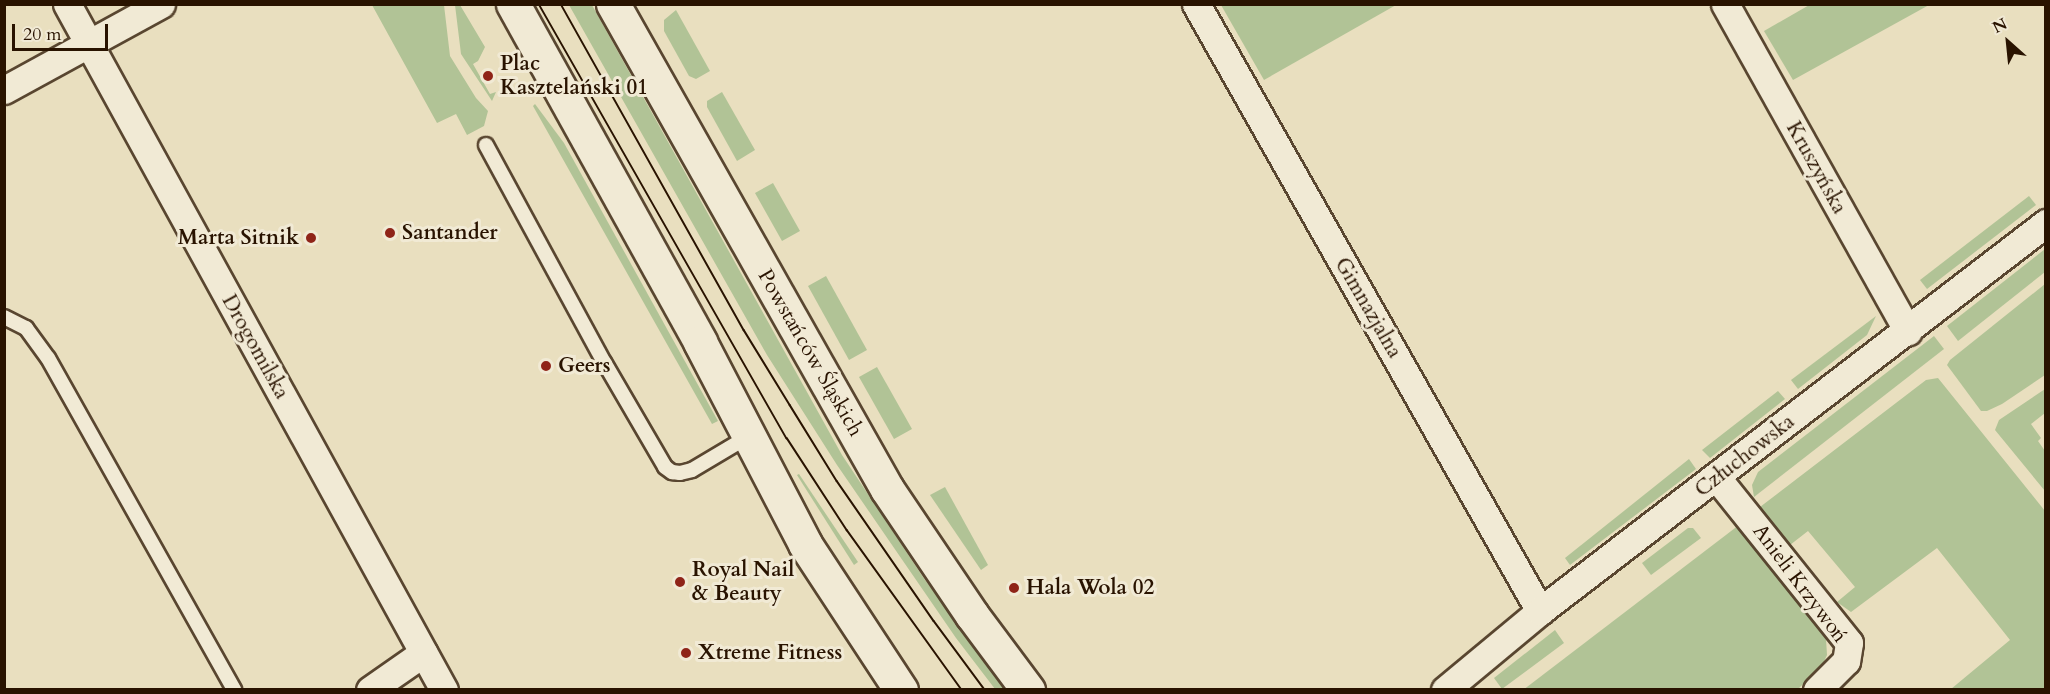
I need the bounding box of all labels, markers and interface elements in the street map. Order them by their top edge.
scale bar [15,12,111,50]
north arrow [1978,12,2038,72]
text: N [1989,13,2011,39]
text: 20 m [23,22,62,47]
place label: Plac Kasztelański 01 [500,51,648,101]
marker: Plac Kasztelański 01 [481,69,495,83]
street label: Kruszyńska [1780,117,1852,219]
place label: Santander [402,220,498,246]
place label: Marta Sitnik [178,225,299,251]
marker: Santander [383,226,397,240]
marker: Marta Sitnik [304,231,318,245]
street label: Gimnazjalna [1329,253,1407,363]
street label: Powstańców Śląskich [752,265,868,441]
street label: Drogomilska [216,290,294,404]
place label: Geers [558,353,611,379]
marker: Geers [539,359,553,373]
street label: Człuchowska [1690,409,1800,503]
street label: Anieli Krzywoń [1747,519,1853,649]
place label: Royal Nail & Beauty [692,557,794,607]
marker: Royal Nail & Beauty [673,575,687,589]
place label: Hala Wola 02 [1026,575,1154,601]
marker: Hala Wola 02 [1007,581,1021,595]
place label: Xtreme Fitness [698,640,842,666]
marker: Xtreme Fitness [679,646,693,660]

